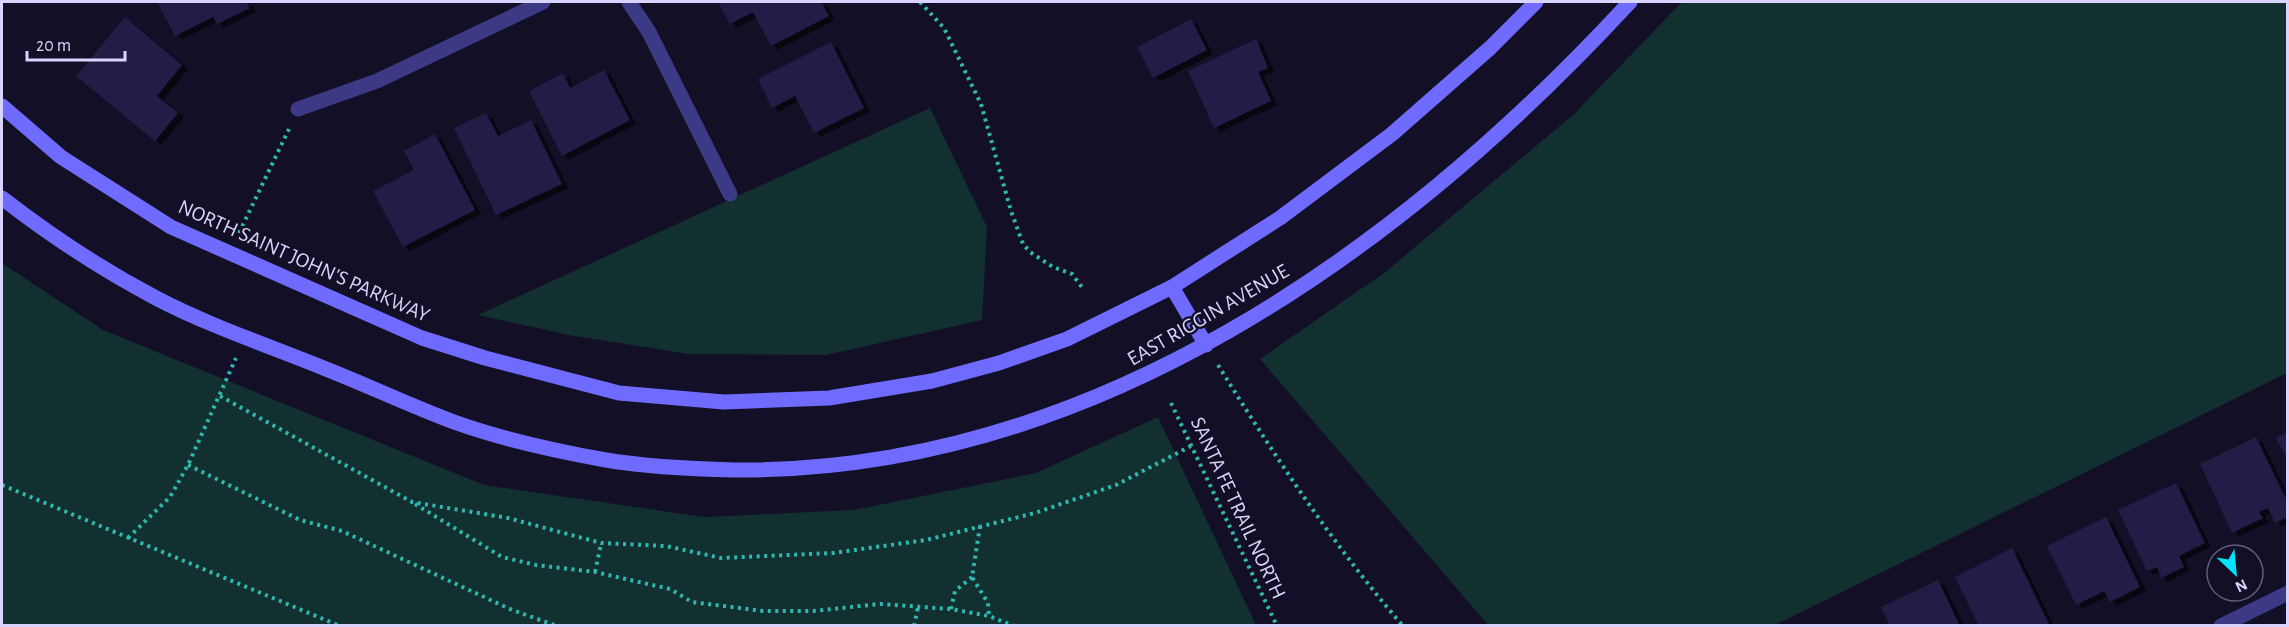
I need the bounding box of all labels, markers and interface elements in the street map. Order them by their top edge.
scale bar [27,24,124,62]
text: 20 m [36,37,71,55]
street label: NORTH SAINT JOHN'S PARKWAY [175,196,433,326]
street label: EAST RIGGIN AVENUE [1124,260,1292,370]
street label: SANTA FE TRAIL NORTH [1187,414,1289,602]
north arrow [2205,543,2265,603]
text: N [2233,576,2250,595]

